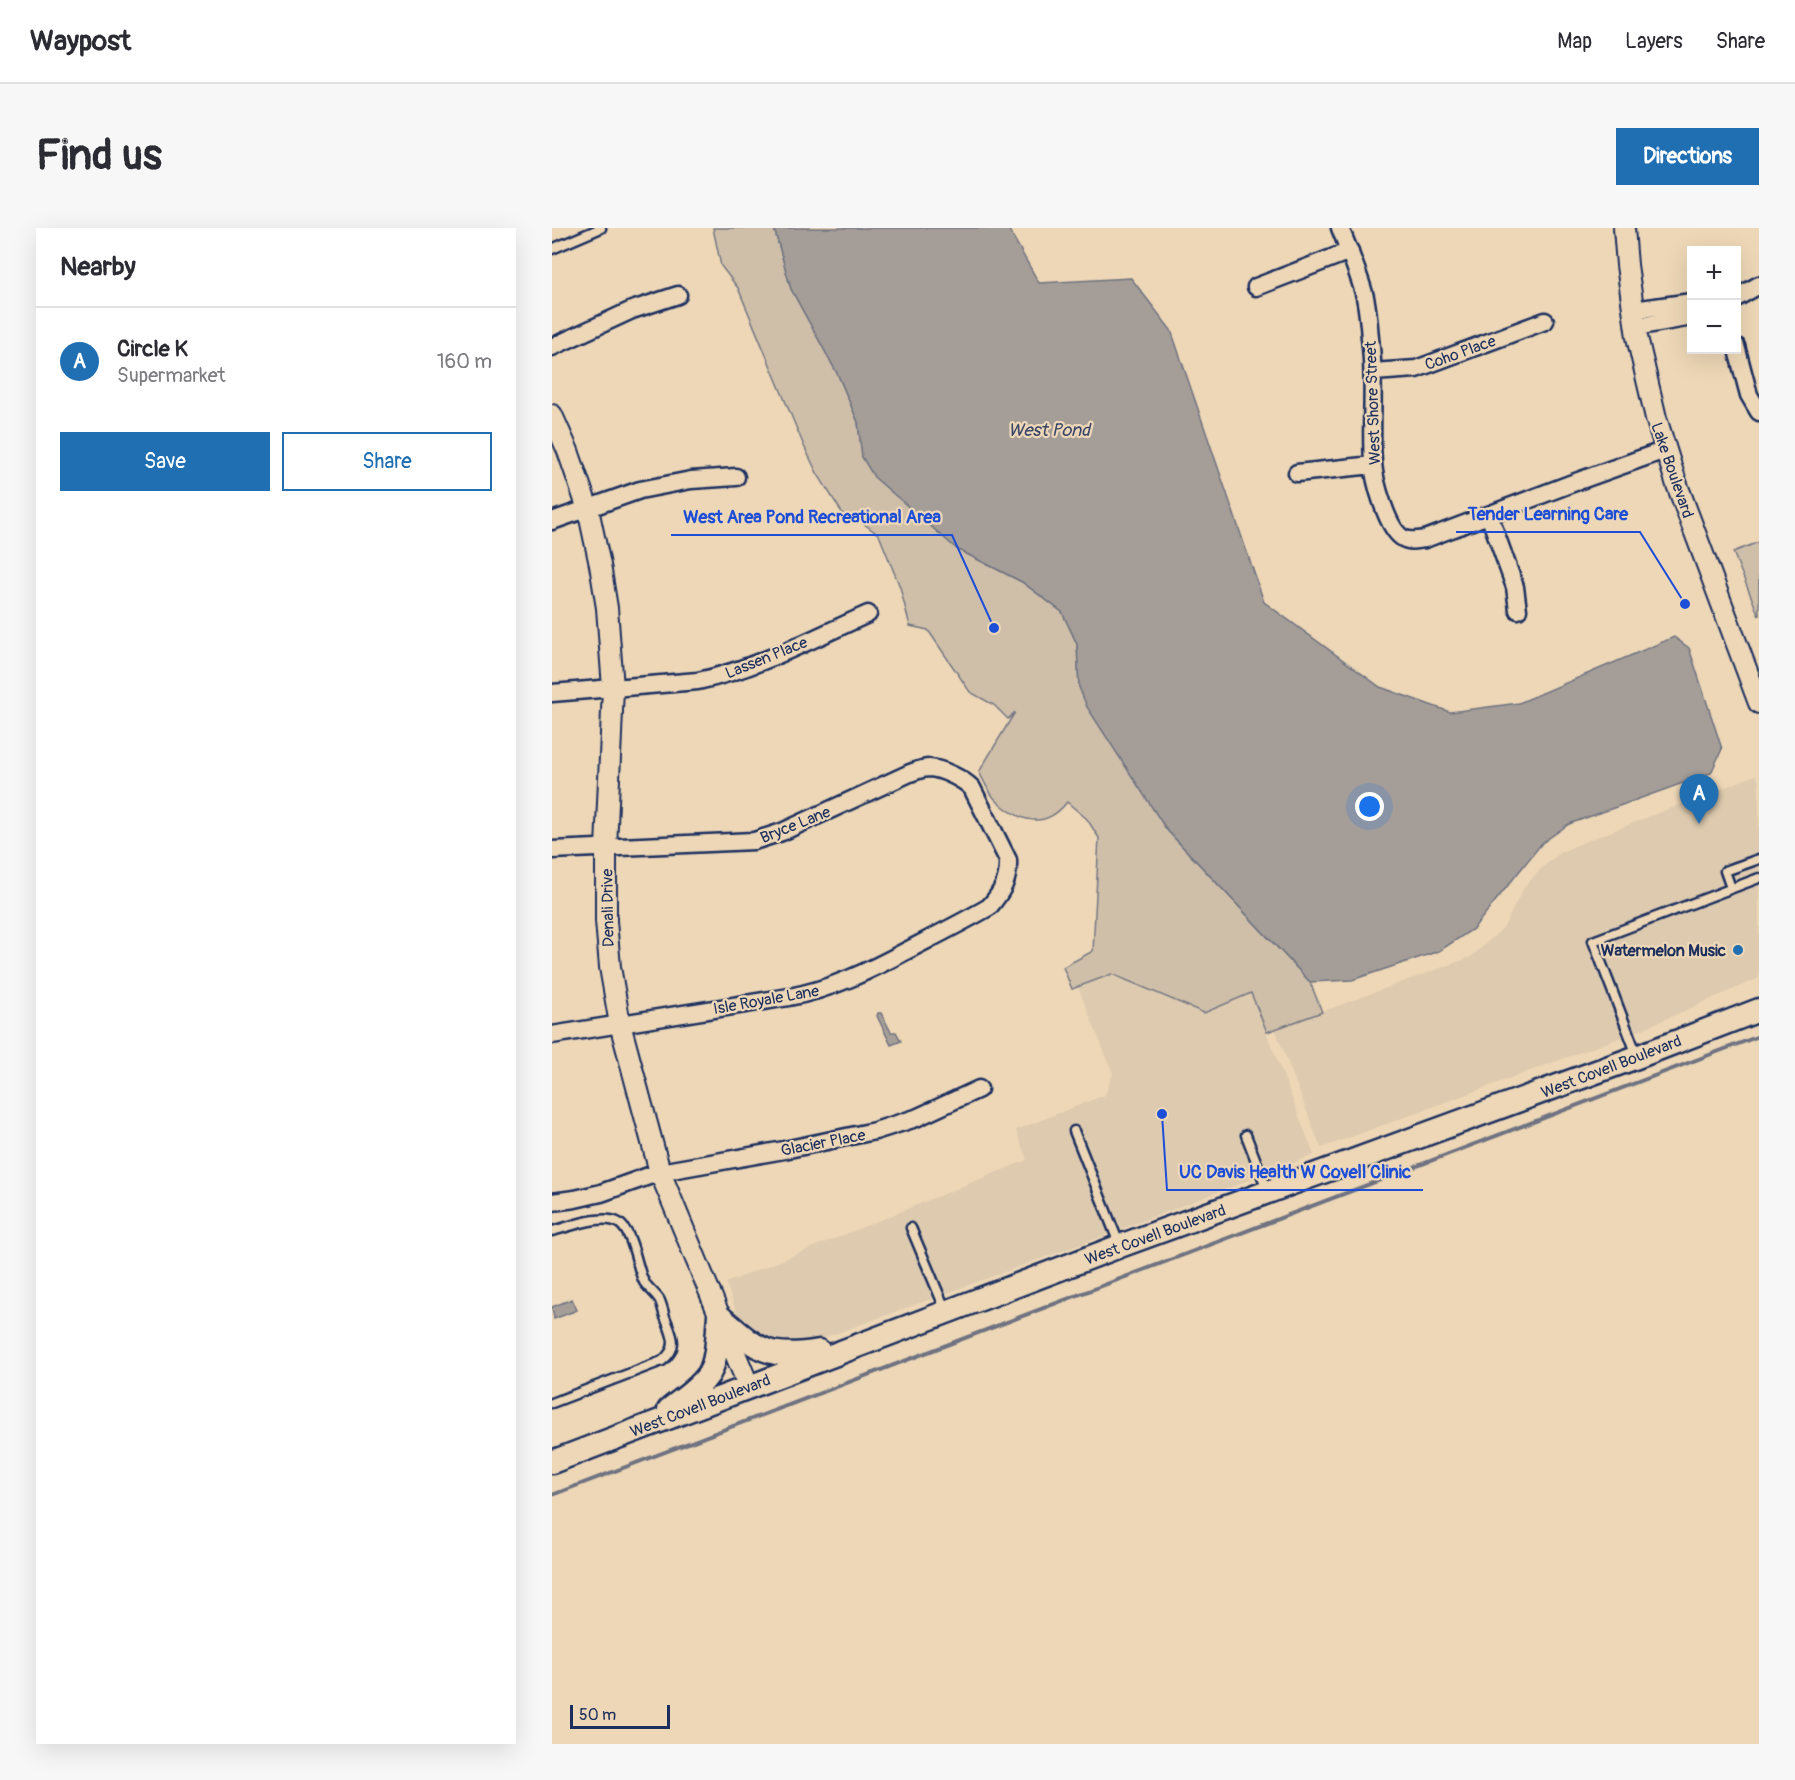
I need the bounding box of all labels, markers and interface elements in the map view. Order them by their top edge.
text: Waypost [30,24,131,59]
text: Map [1557,28,1592,55]
text: Layers [1625,28,1683,55]
text: Share [1716,28,1765,55]
button: Directions [1616,128,1759,185]
text: Find us [36,130,162,182]
map controls [1687,246,1741,354]
button: + [1687,246,1741,300]
text: Nearby [60,251,136,283]
button: − [1687,300,1741,354]
street label: Coho Place [1422,331,1499,375]
text: Circle K [117,335,188,363]
street label: West Shore Street [1361,340,1385,465]
text: A [73,349,86,374]
text: 160 m [437,349,492,374]
text: Supermarket [117,363,226,388]
water label: West Pond [1008,419,1092,442]
street label: Lake Boulevard [1646,420,1698,521]
button: Save [60,432,270,491]
button: Share [282,432,492,491]
callout: Tender Learning Care [1456,496,1640,532]
callout: West Area Pond Recreational Area [671,499,952,535]
text: Tender Learning Care [1467,503,1629,526]
text: West Area Pond Recreational Area [683,506,941,529]
street label: Lassen Place [722,632,811,683]
pin: A [1680,774,1718,824]
your location [1355,792,1384,821]
street label: Bryce Lane [757,802,834,848]
street label: Denali Drive [597,869,619,947]
place label: Watermelon Music [1601,941,1726,961]
marker: Watermelon Music [1731,943,1745,957]
street label: Isle Royale Lane [712,981,821,1019]
street label: West Covell Boulevard [1538,1031,1684,1103]
street label: Glacier Place [779,1125,867,1161]
callout: UC Davis Health W Covell Clinic [1167,1154,1423,1190]
text: UC Davis Health W Covell Clinic [1179,1161,1411,1184]
street label: West Covell Boulevard [1082,1200,1229,1270]
street label: West Covell Boulevard [627,1370,773,1442]
scale bar [570,1702,670,1730]
text: 50 m [579,1705,616,1725]

